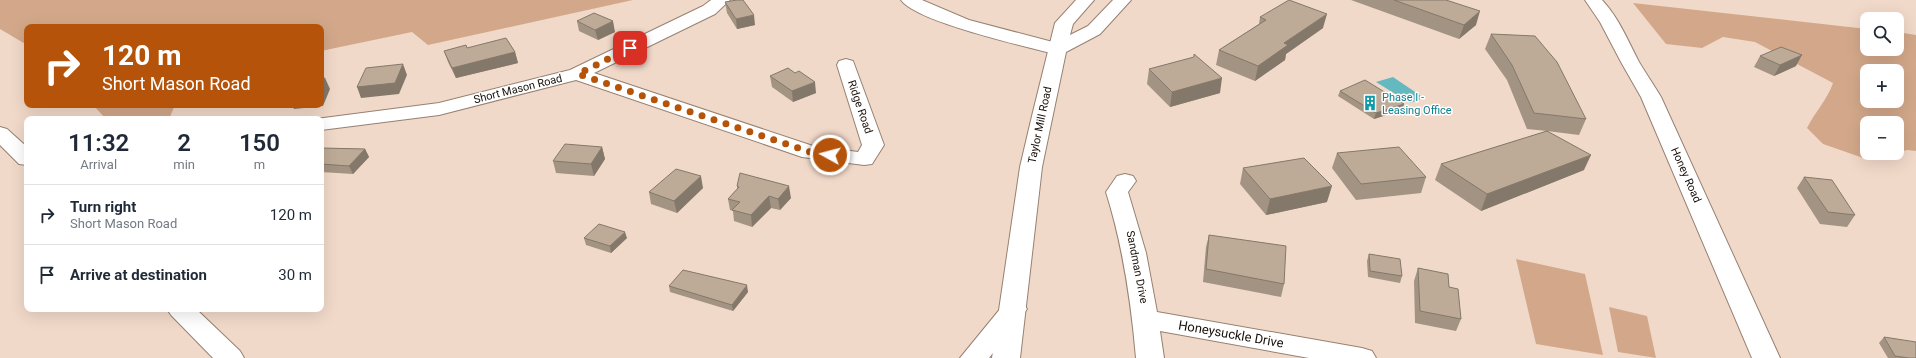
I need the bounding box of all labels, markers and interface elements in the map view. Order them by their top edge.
map controls [1860,12,1904,160]
button: search [1860,12,1904,56]
pin [613,31,647,65]
icon: arrive [619,37,641,59]
text: 120 m [102,39,181,72]
icon: right [36,40,88,92]
button: + [1860,64,1904,108]
street label: Short Mason Road [472,72,564,106]
text: Short Mason Road [102,73,251,94]
street label: Ridge Road [845,79,875,135]
street label: Taylor Mill Road [1026,85,1054,165]
place label: Phase I - Leasing Office [1382,91,1452,117]
building icon: Phase I - Leasing Office [1361,94,1379,112]
button: − [1860,116,1904,160]
text: 11:32 [68,129,129,157]
text: 2 [177,129,191,157]
text: 150 [239,129,280,157]
position arrow [809,134,851,176]
street label: Honey Road [1668,145,1704,205]
text: Arrival [80,157,117,172]
text: min [173,157,195,172]
text: m [254,157,265,172]
text: Turn right [70,198,136,216]
icon: right [36,204,58,226]
text: 120 m [270,206,312,224]
text: Short Mason Road [70,216,177,231]
street label: Sandman Drive [1124,229,1150,305]
icon: arrive [36,264,58,286]
text: Arrive at destination [70,266,207,284]
text: 30 m [278,266,312,284]
street label: Honeysuckle Drive [1177,317,1285,351]

